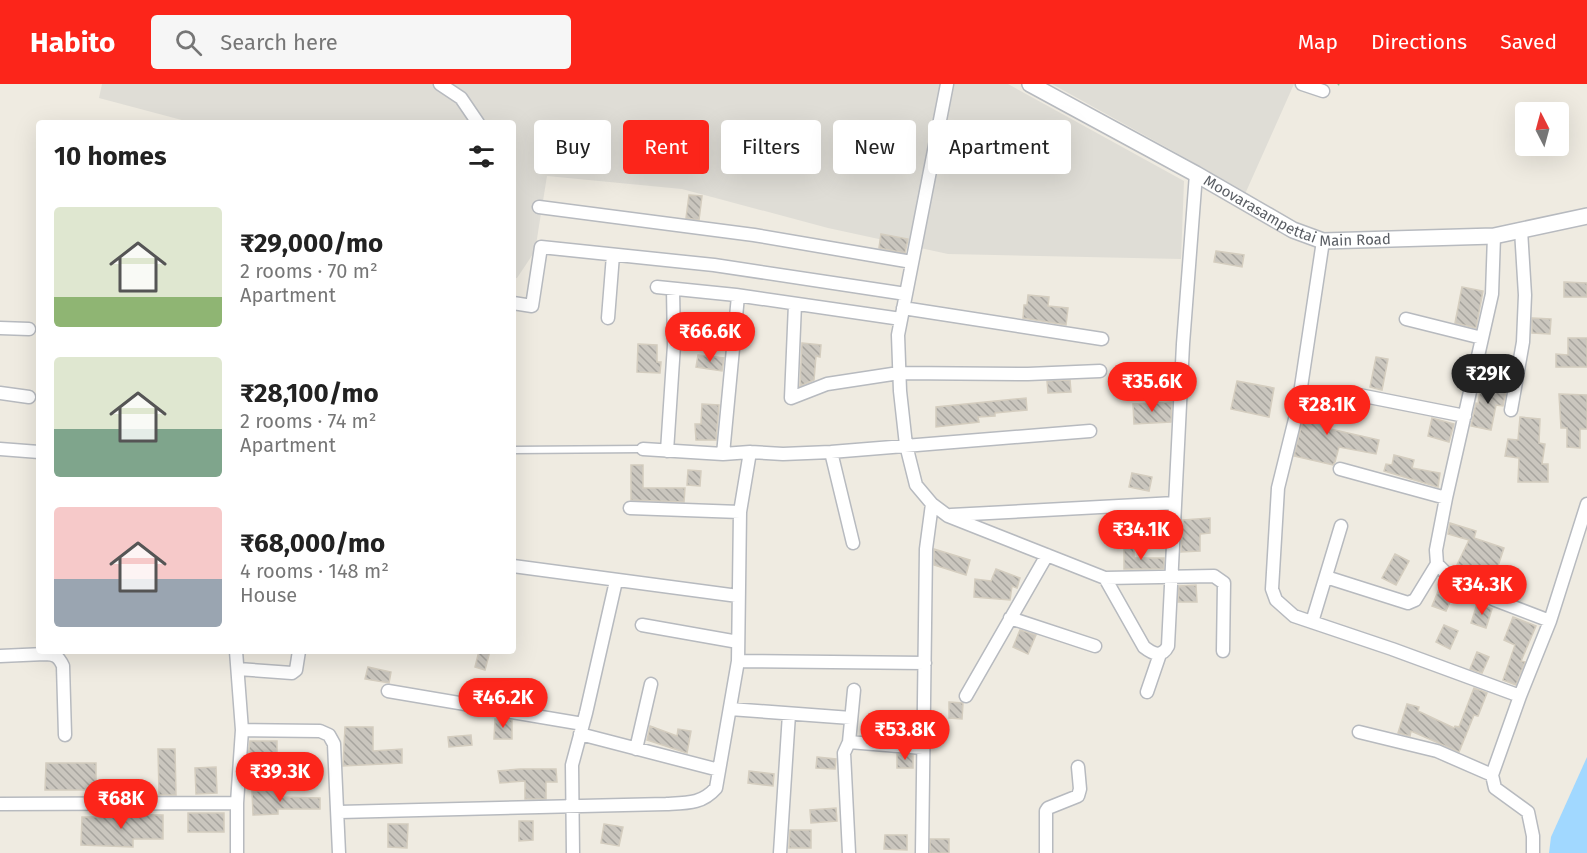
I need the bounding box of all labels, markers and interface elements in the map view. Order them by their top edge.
search box [151,15,571,69]
text: Habito [30,26,115,59]
icon: search [172,26,205,59]
text: Search here [220,29,338,56]
text: Map [1298,29,1338,55]
text: Directions [1371,29,1467,55]
text: Saved [1500,29,1557,55]
north arrow [1515,102,1569,156]
map controls [1515,102,1569,156]
chip: Buy [534,120,611,174]
chip: Rent [623,120,709,174]
chip: Filters [721,120,821,174]
chip: New [833,120,916,174]
chip: Apartment [928,120,1071,174]
icon: filters [465,140,498,173]
text: 10 homes [54,141,167,172]
street label: Moovarasampettai Main Road [1201,171,1391,250]
text: ₹29,000/mo [240,228,383,259]
icon: home [102,231,174,303]
text: 2 rooms · 70 m² [240,259,378,283]
text: Apartment [240,283,336,307]
pin: ₹66.6K [661,312,759,363]
text: ₹66.6K [679,319,741,343]
pin: ₹29K [1452,354,1524,405]
text: ₹29K [1466,361,1510,385]
pin: ₹35.6K [1103,362,1201,413]
text: ₹35.6K [1122,369,1182,393]
text: ₹28,100/mo [240,378,379,409]
icon: home [102,381,174,453]
pin: ₹28.1K [1278,385,1376,436]
text: ₹28.1K [1298,392,1356,416]
text: 2 rooms · 74 m² [240,409,377,433]
text: Apartment [240,433,336,457]
pin: ₹34.1K [1092,510,1190,561]
text: ₹34.1K [1112,517,1170,541]
text: ₹68,000/mo [240,528,385,559]
icon: home [102,531,174,603]
text: 4 rooms · 148 m² [240,559,389,583]
pin: ₹34.3K [1433,565,1531,616]
text: ₹34.3K [1452,572,1512,596]
text: House [240,583,297,607]
pin: ₹46.2K [454,678,552,729]
text: ₹46.2K [473,685,533,709]
pin: ₹53.8K [856,710,954,761]
text: ₹53.8K [875,717,935,741]
pin: ₹39.3K [231,752,329,803]
text: ₹39.3K [250,759,310,783]
pin: ₹68K [85,779,157,830]
text: ₹68K [98,786,144,810]

